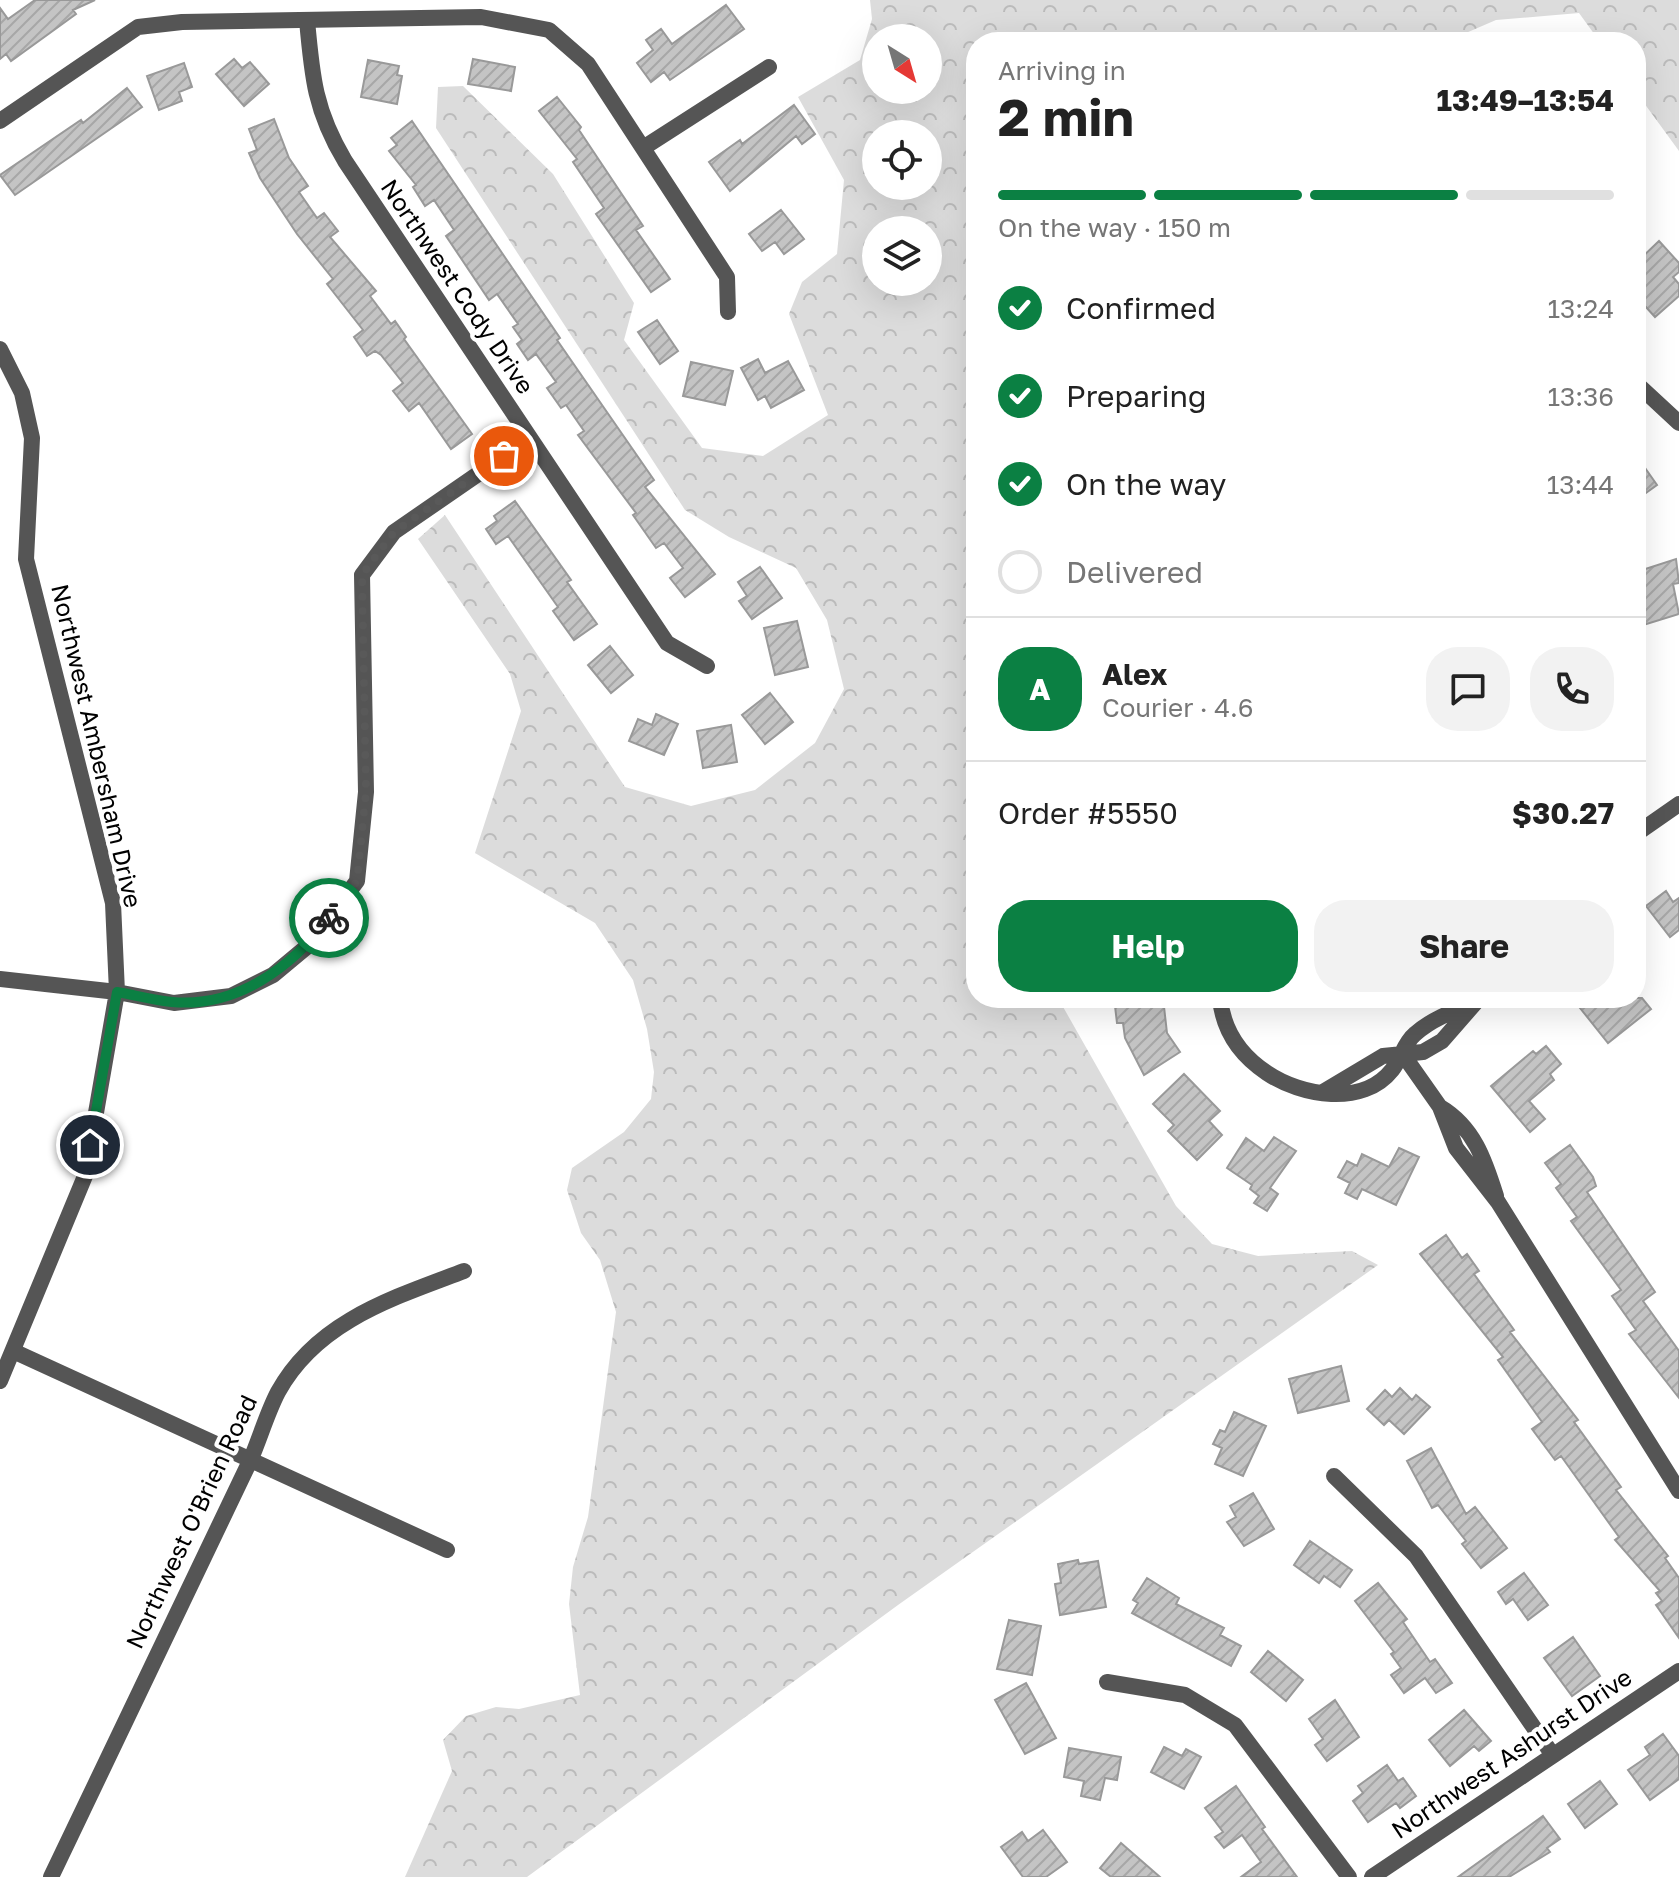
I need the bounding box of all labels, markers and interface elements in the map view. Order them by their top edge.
north arrow [862,24,942,104]
map controls [862,24,942,296]
text: Arriving in [998,55,1126,86]
text: 13:49–13:54 [1437,82,1614,118]
text: 2 min [998,85,1134,147]
button: locate [862,120,942,200]
street label: Northwest Cody Drive [376,173,541,399]
text: On the way · 150 m [998,212,1231,243]
button: layers [862,216,942,296]
icon: check [998,286,1042,330]
text: Confirmed [1066,290,1216,326]
text: 13:24 [1547,293,1614,324]
icon: check [998,374,1042,418]
text: Preparing [1066,378,1207,414]
text: 13:36 [1547,381,1614,412]
pin [470,422,538,490]
icon: bag [482,434,526,478]
icon: check [998,462,1042,506]
text: On the way [1066,466,1226,502]
text: 13:44 [1547,469,1614,500]
text: Delivered [1066,554,1203,590]
street label: Northwest Ambersham Drive [46,581,149,910]
button: chat [1426,647,1510,731]
button: phone [1530,647,1614,731]
text: Alex [1102,656,1167,692]
text: A [1029,671,1051,707]
text: Courier · 4.6 [1102,692,1254,723]
text: Order #5550 [998,795,1178,831]
text: $30.27 [1512,795,1614,831]
courier [289,878,369,958]
icon: bike [307,896,351,940]
button: Help [998,900,1298,992]
button: Share [1314,900,1614,992]
pin [56,1111,124,1179]
icon: home [68,1123,112,1167]
street label: Northwest O'Brien Road [119,1390,262,1653]
street label: Northwest Ashurst Drive [1386,1662,1637,1844]

